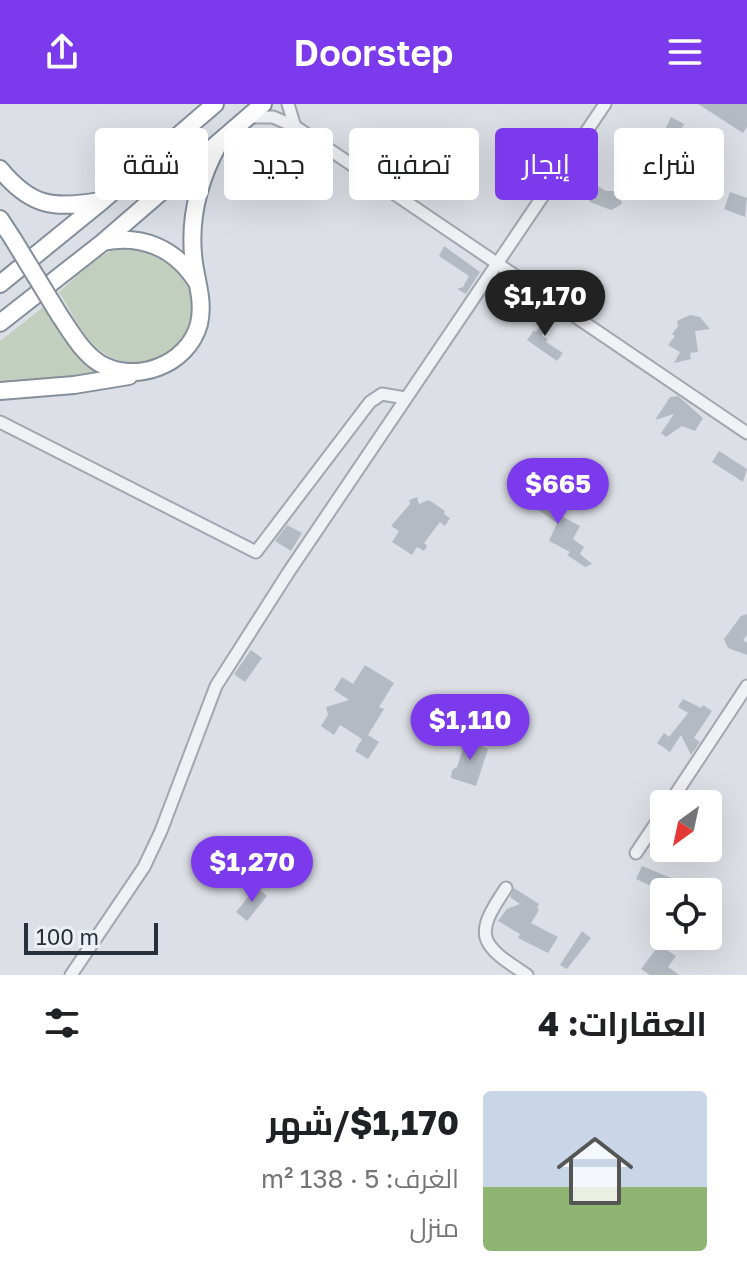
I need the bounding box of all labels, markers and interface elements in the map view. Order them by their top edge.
icon: share [40,30,84,74]
icon: menu [663,30,707,74]
text: Doorstep [294,31,453,74]
chip: شقة [95,128,208,200]
chip: جديد [224,128,333,200]
chip: تصفية [349,128,479,200]
chip: إيجار [495,128,598,200]
chip: شراء [614,128,724,200]
pin: $1,170 [480,270,610,338]
text: $1,170 [503,280,587,311]
pin: $665 [511,458,605,526]
text: $665 [525,468,591,499]
pin: $1,110 [405,694,535,762]
text: $1,110 [429,704,511,735]
north arrow [650,790,722,862]
map controls [650,790,722,950]
pin: $1,270 [187,836,317,904]
text: $1,270 [209,846,295,877]
button: locate [650,878,722,950]
scale bar [24,919,158,955]
text: 100 m [36,923,99,950]
icon: filters [40,1001,84,1045]
text: العقارات: 4 [538,1003,707,1043]
text: $1,170/شهر [267,1102,459,1142]
icon: home [547,1123,643,1219]
text: الغرف: 5 · 138 m² [261,1163,459,1194]
text: منزل [410,1212,459,1243]

